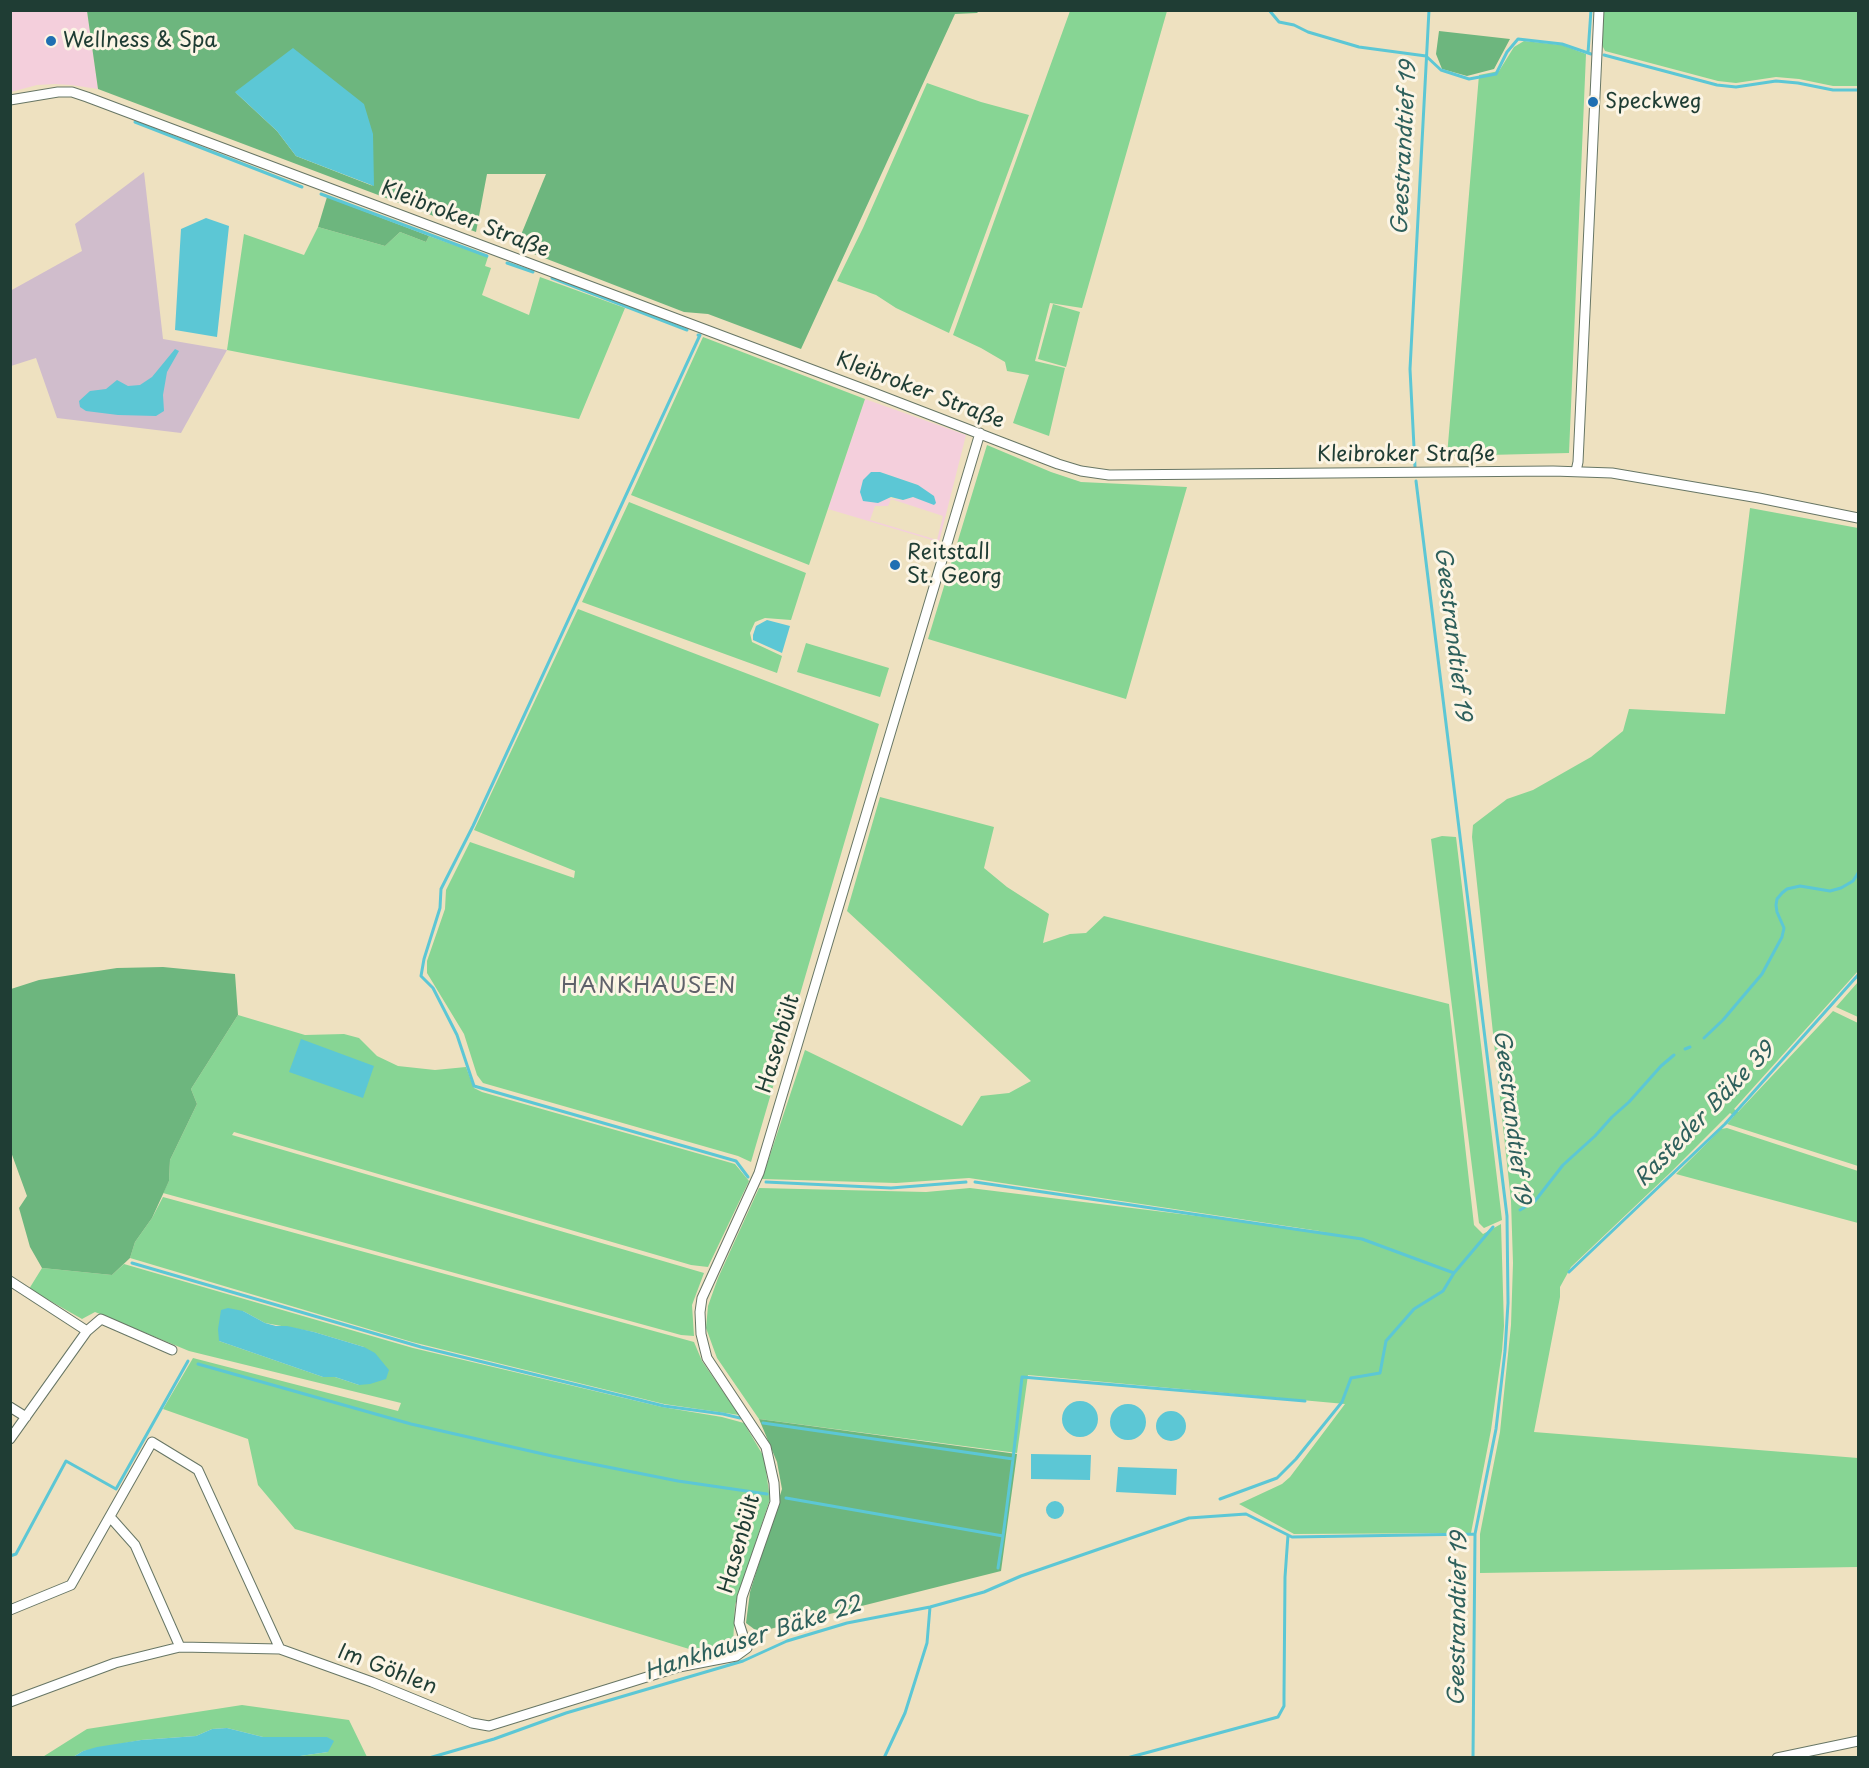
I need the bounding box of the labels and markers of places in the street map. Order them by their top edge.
place label: Wellness & Spa [63,28,217,54]
marker: Wellness & Spa [44,34,58,48]
place label: Speckweg [1605,89,1702,115]
marker: Speckweg [1586,95,1600,109]
place label: Reitstall St. Georg [907,540,1002,590]
marker: Reitstall St. Georg [888,558,902,572]

